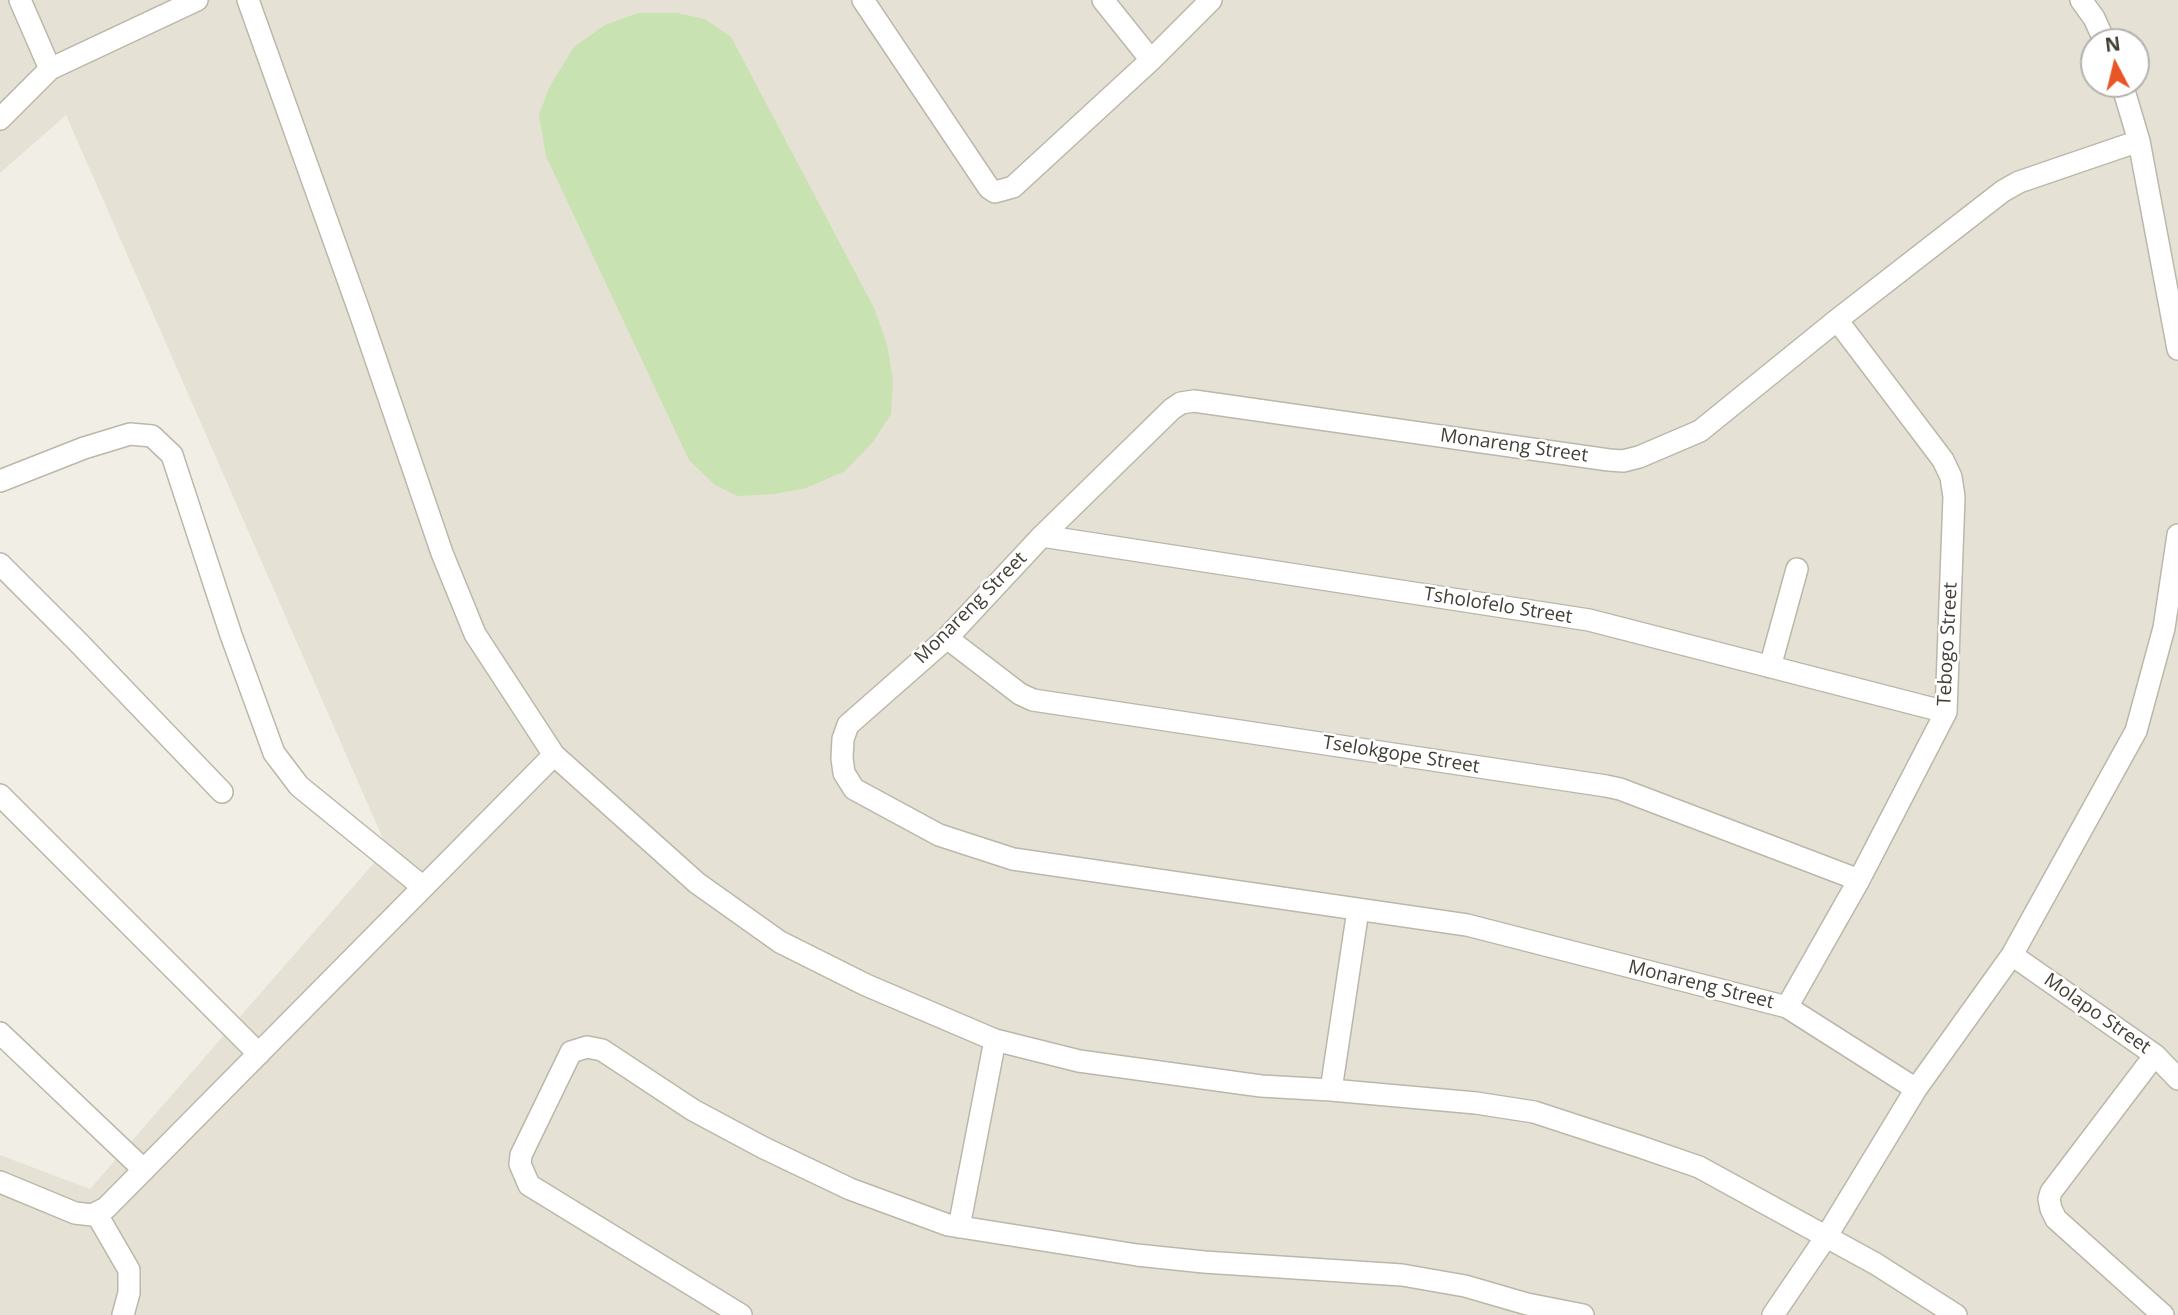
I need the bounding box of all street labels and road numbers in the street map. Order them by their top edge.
street label: Monareng Street [1439,424,1589,468]
street label: Monareng Street [910,547,1032,669]
street label: Tebogo Street [1933,582,1963,706]
street label: Tsholofelo Street [1422,583,1574,629]
street label: Tselokgope Street [1321,731,1481,779]
street label: Monareng Street [1626,956,1776,1014]
street label: Molapo Street [2039,969,2155,1059]

